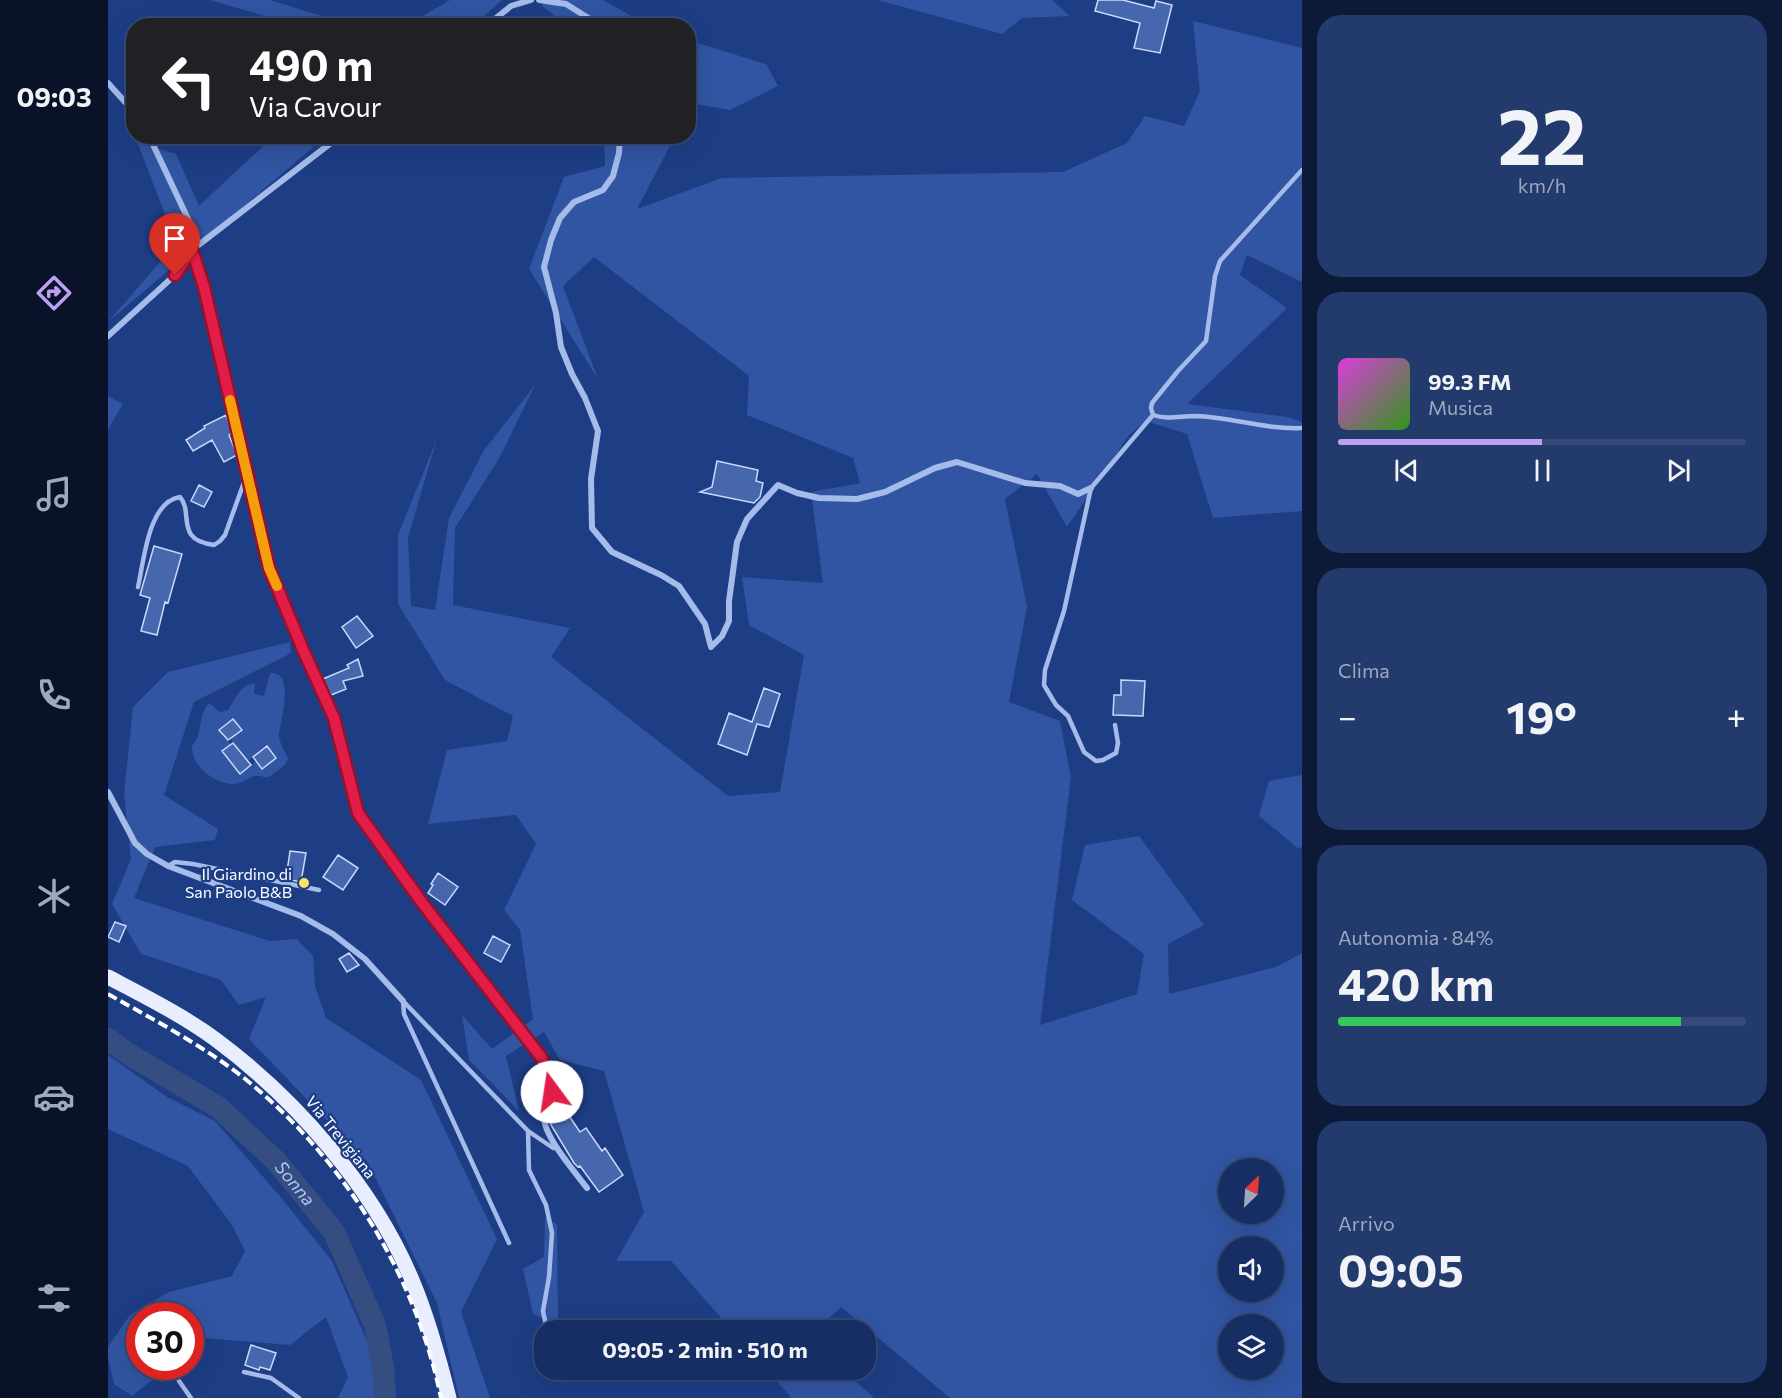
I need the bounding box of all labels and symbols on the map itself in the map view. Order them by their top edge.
pin [149,213,200,275]
place label: Il Giardino di San Paolo B&B [185,864,292,901]
marker: Il Giardino di San Paolo B&B [297,876,311,890]
position arrow [520,1060,584,1124]
street label: Via Trevigiana [302,1092,380,1182]
water label: Sonna [271,1156,320,1210]
north arrow [1218,1158,1284,1224]
speed limit sign: 30 [126,1302,204,1380]

